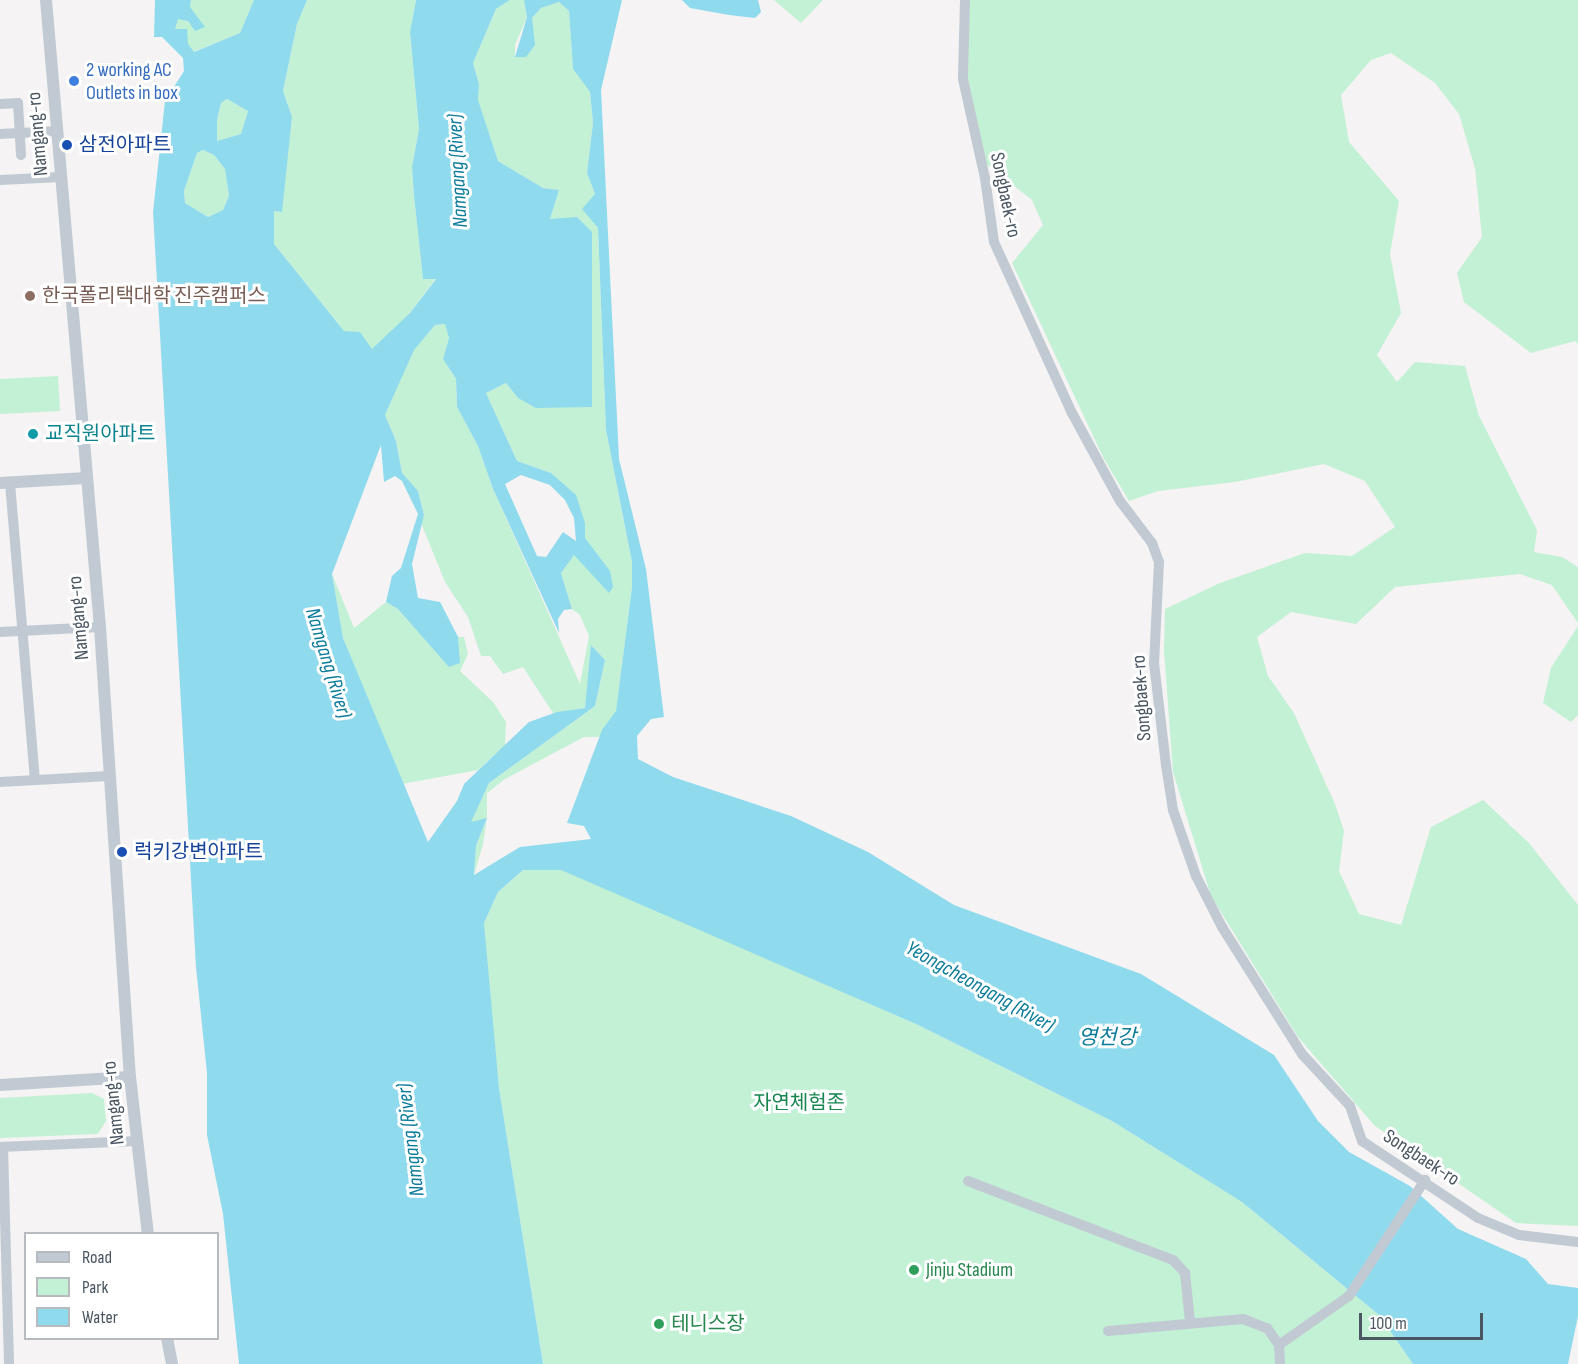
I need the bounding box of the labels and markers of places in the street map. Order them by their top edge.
place label: 2 working AC Outlets in box [86,58,178,105]
marker: 2 working AC Outlets in box [67,74,81,88]
place label: 삼전아파트 [79,133,171,157]
marker: 삼전아파트 [60,138,74,152]
place label: 한국폴리택대학 진주캠퍼스 [42,284,266,308]
marker: 한국폴리택대학 진주캠퍼스 [23,289,37,303]
place label: 교직원아파트 [45,422,155,446]
marker: 교직원아파트 [26,427,40,441]
place label: 럭키강변아파트 [134,840,263,864]
marker: 럭키강변아파트 [115,845,129,859]
place label: Jinju Stadium [926,1258,1013,1282]
marker: Jinju Stadium [907,1263,921,1277]
place label: 테니스장 [671,1312,745,1336]
marker: 테니스장 [652,1317,666,1331]

